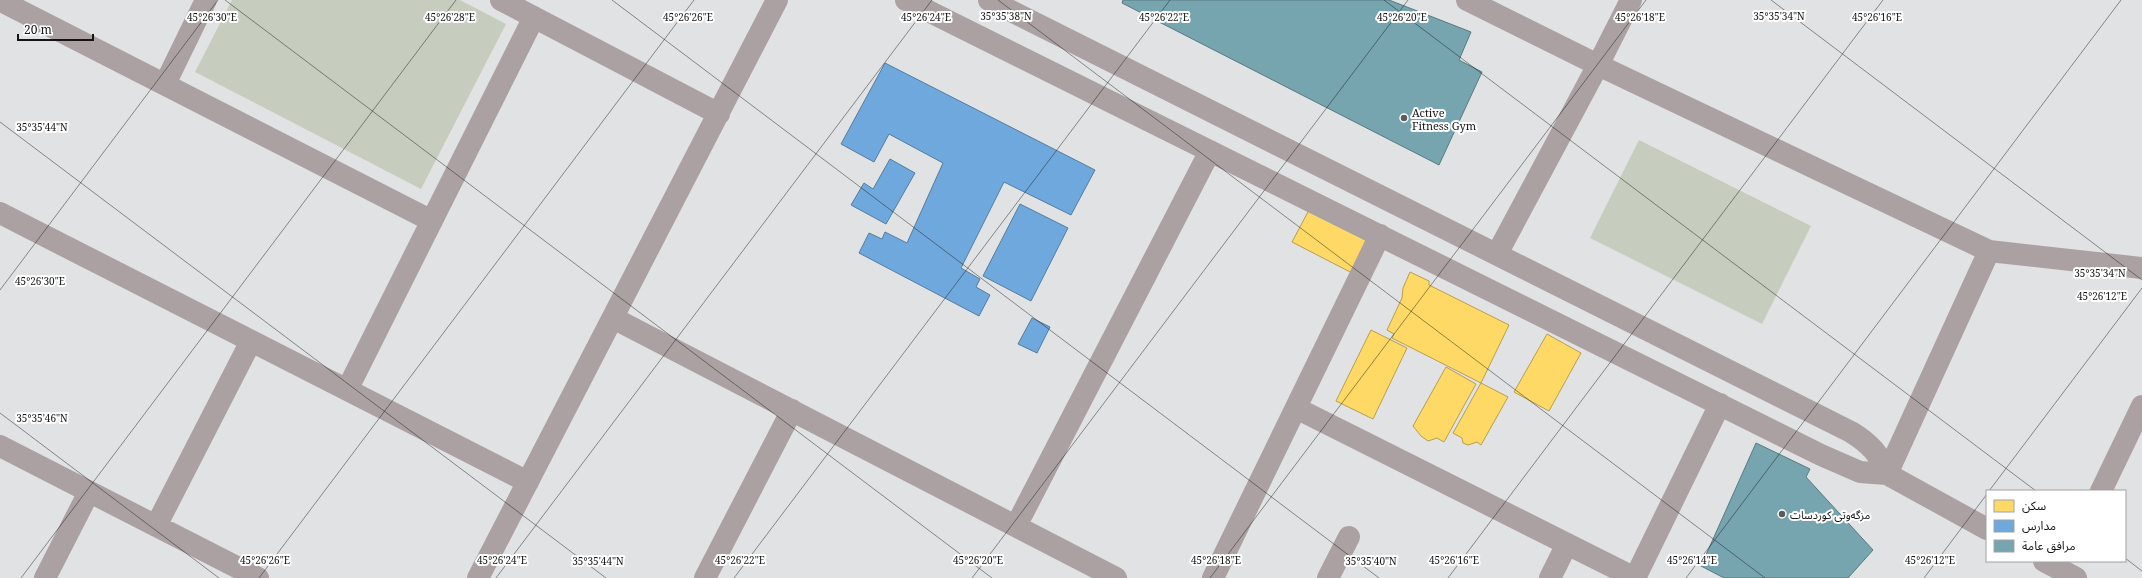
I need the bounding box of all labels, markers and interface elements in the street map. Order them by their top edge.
text: 35°35'38"N [980,9,1032,23]
text: 35°35'34"N [1753,9,1805,23]
text: 45°26'30"E [187,10,237,24]
text: 45°26'28"E [425,10,475,24]
text: 45°26'26"E [663,10,713,24]
text: 45°26'24"E [901,10,951,24]
text: 45°26'22"E [1139,10,1189,24]
text: 45°26'20"E [1377,10,1427,24]
text: 45°26'18"E [1615,10,1665,24]
text: 45°26'16"E [1852,10,1902,24]
scale bar [18,16,93,42]
text: 20 m [24,21,52,38]
place label: Active Fitness Gym [1412,105,1477,133]
marker: Active Fitness Gym [1399,113,1409,123]
text: 35°35'44"N [16,120,68,134]
text: 35°35'34"N [2074,266,2126,280]
text: 45°26'30"E [15,274,65,288]
text: 45°26'12"E [2077,289,2127,303]
text: 35°35'46"N [16,411,68,425]
legend [1986,490,2126,562]
text: سكن [2022,497,2046,514]
place label: مزگەوتی كوردسات [1790,507,1870,522]
marker: مزگەوتی كوردسات [1777,509,1787,519]
text: مدارس [2022,517,2056,534]
text: مرافق عامة [2022,537,2075,554]
text: 45°26'26"E [240,553,290,567]
text: 45°26'24"E [477,553,527,567]
text: 45°26'22"E [715,553,765,567]
text: 45°26'20"E [953,553,1003,567]
text: 45°26'18"E [1191,553,1241,567]
text: 45°26'16"E [1429,553,1479,567]
text: 45°26'14"E [1667,553,1717,567]
text: 45°26'12"E [1905,553,1955,567]
text: 35°35'44"N [572,554,624,568]
text: 35°35'40"N [1345,554,1397,568]

